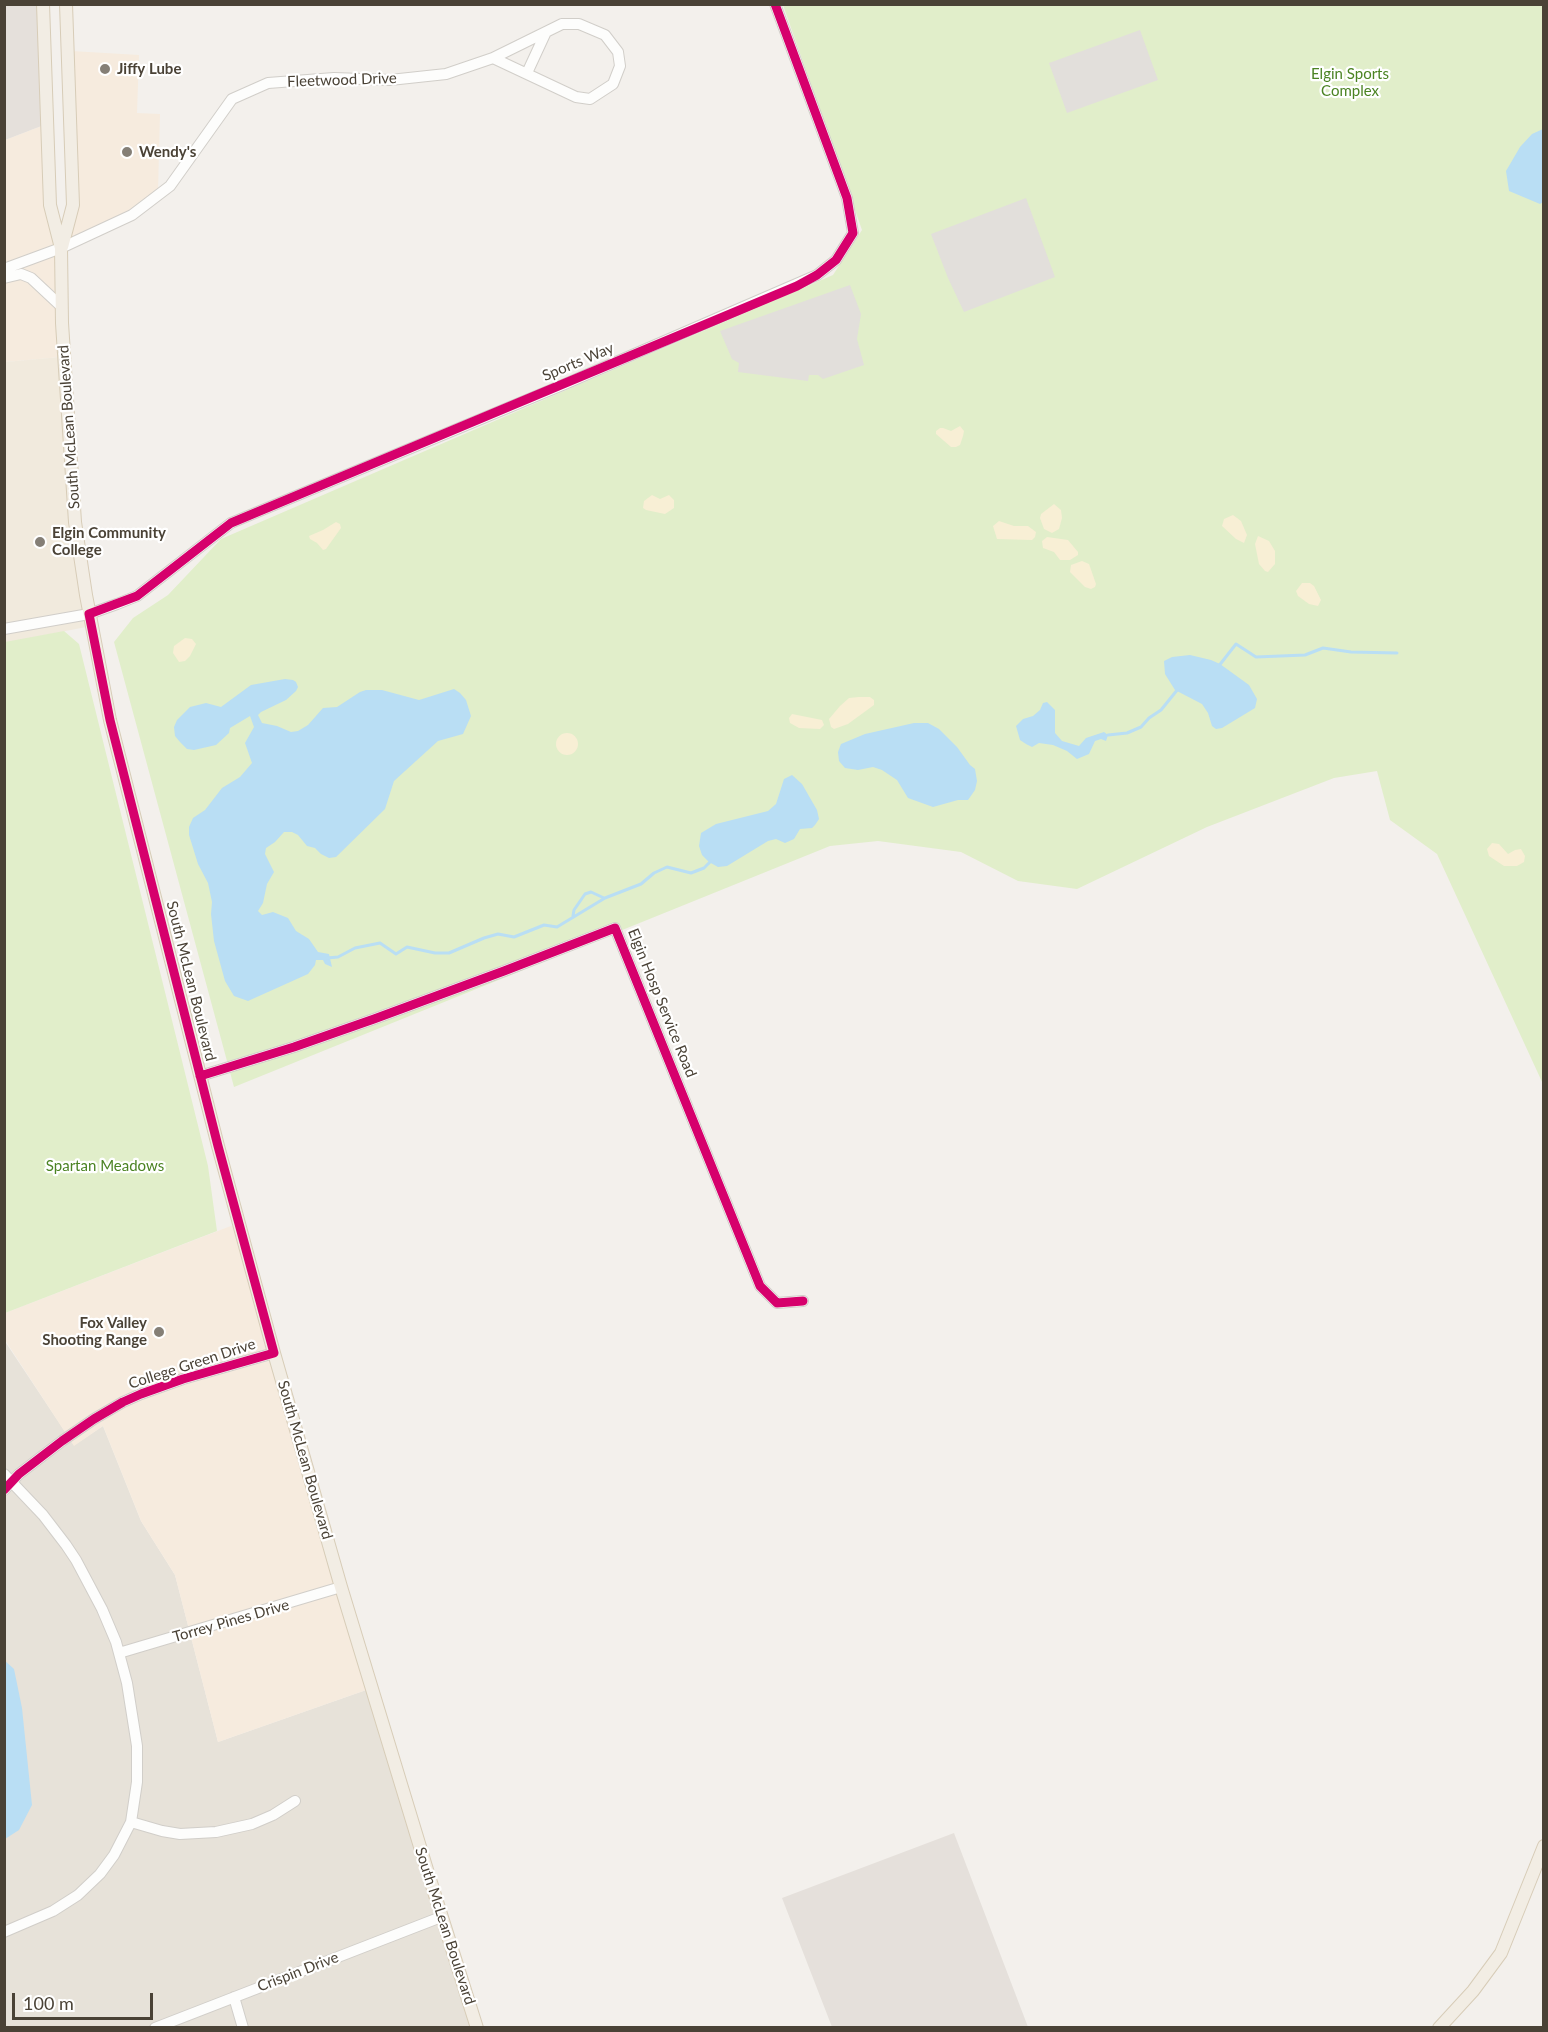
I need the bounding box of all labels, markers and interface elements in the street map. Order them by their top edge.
place label: Jiffy Lube [117,60,181,78]
marker: Jiffy Lube [98,62,112,76]
park label: Elgin Sports Complex [1311,65,1389,100]
street label: Fleetwood Drive [287,69,397,91]
place label: Wendy's [139,143,196,161]
marker: Wendy's [120,145,134,159]
street label: Sports Way [540,339,616,385]
street label: South McLean Boulevard [54,344,84,510]
place label: Elgin Community College [52,524,166,559]
marker: Elgin Community College [33,535,47,549]
street label: South McLean Boulevard [162,899,220,1063]
street label: Elgin Hosp Service Road [624,926,700,1080]
park label: Spartan Meadows [46,1157,164,1175]
place label: Fox Valley Shooting Range [42,1314,147,1349]
marker: Fox Valley Shooting Range [152,1325,166,1339]
street label: College Green Drive [126,1335,258,1393]
street label: South McLean Boulevard [274,1379,336,1541]
street label: Torrey Pines Drive [171,1596,291,1646]
street label: South McLean Boulevard [411,1845,479,2007]
street label: Crispin Drive [255,1948,341,1996]
scale bar [15,1981,156,2019]
text: 100 m [23,1992,74,2014]

